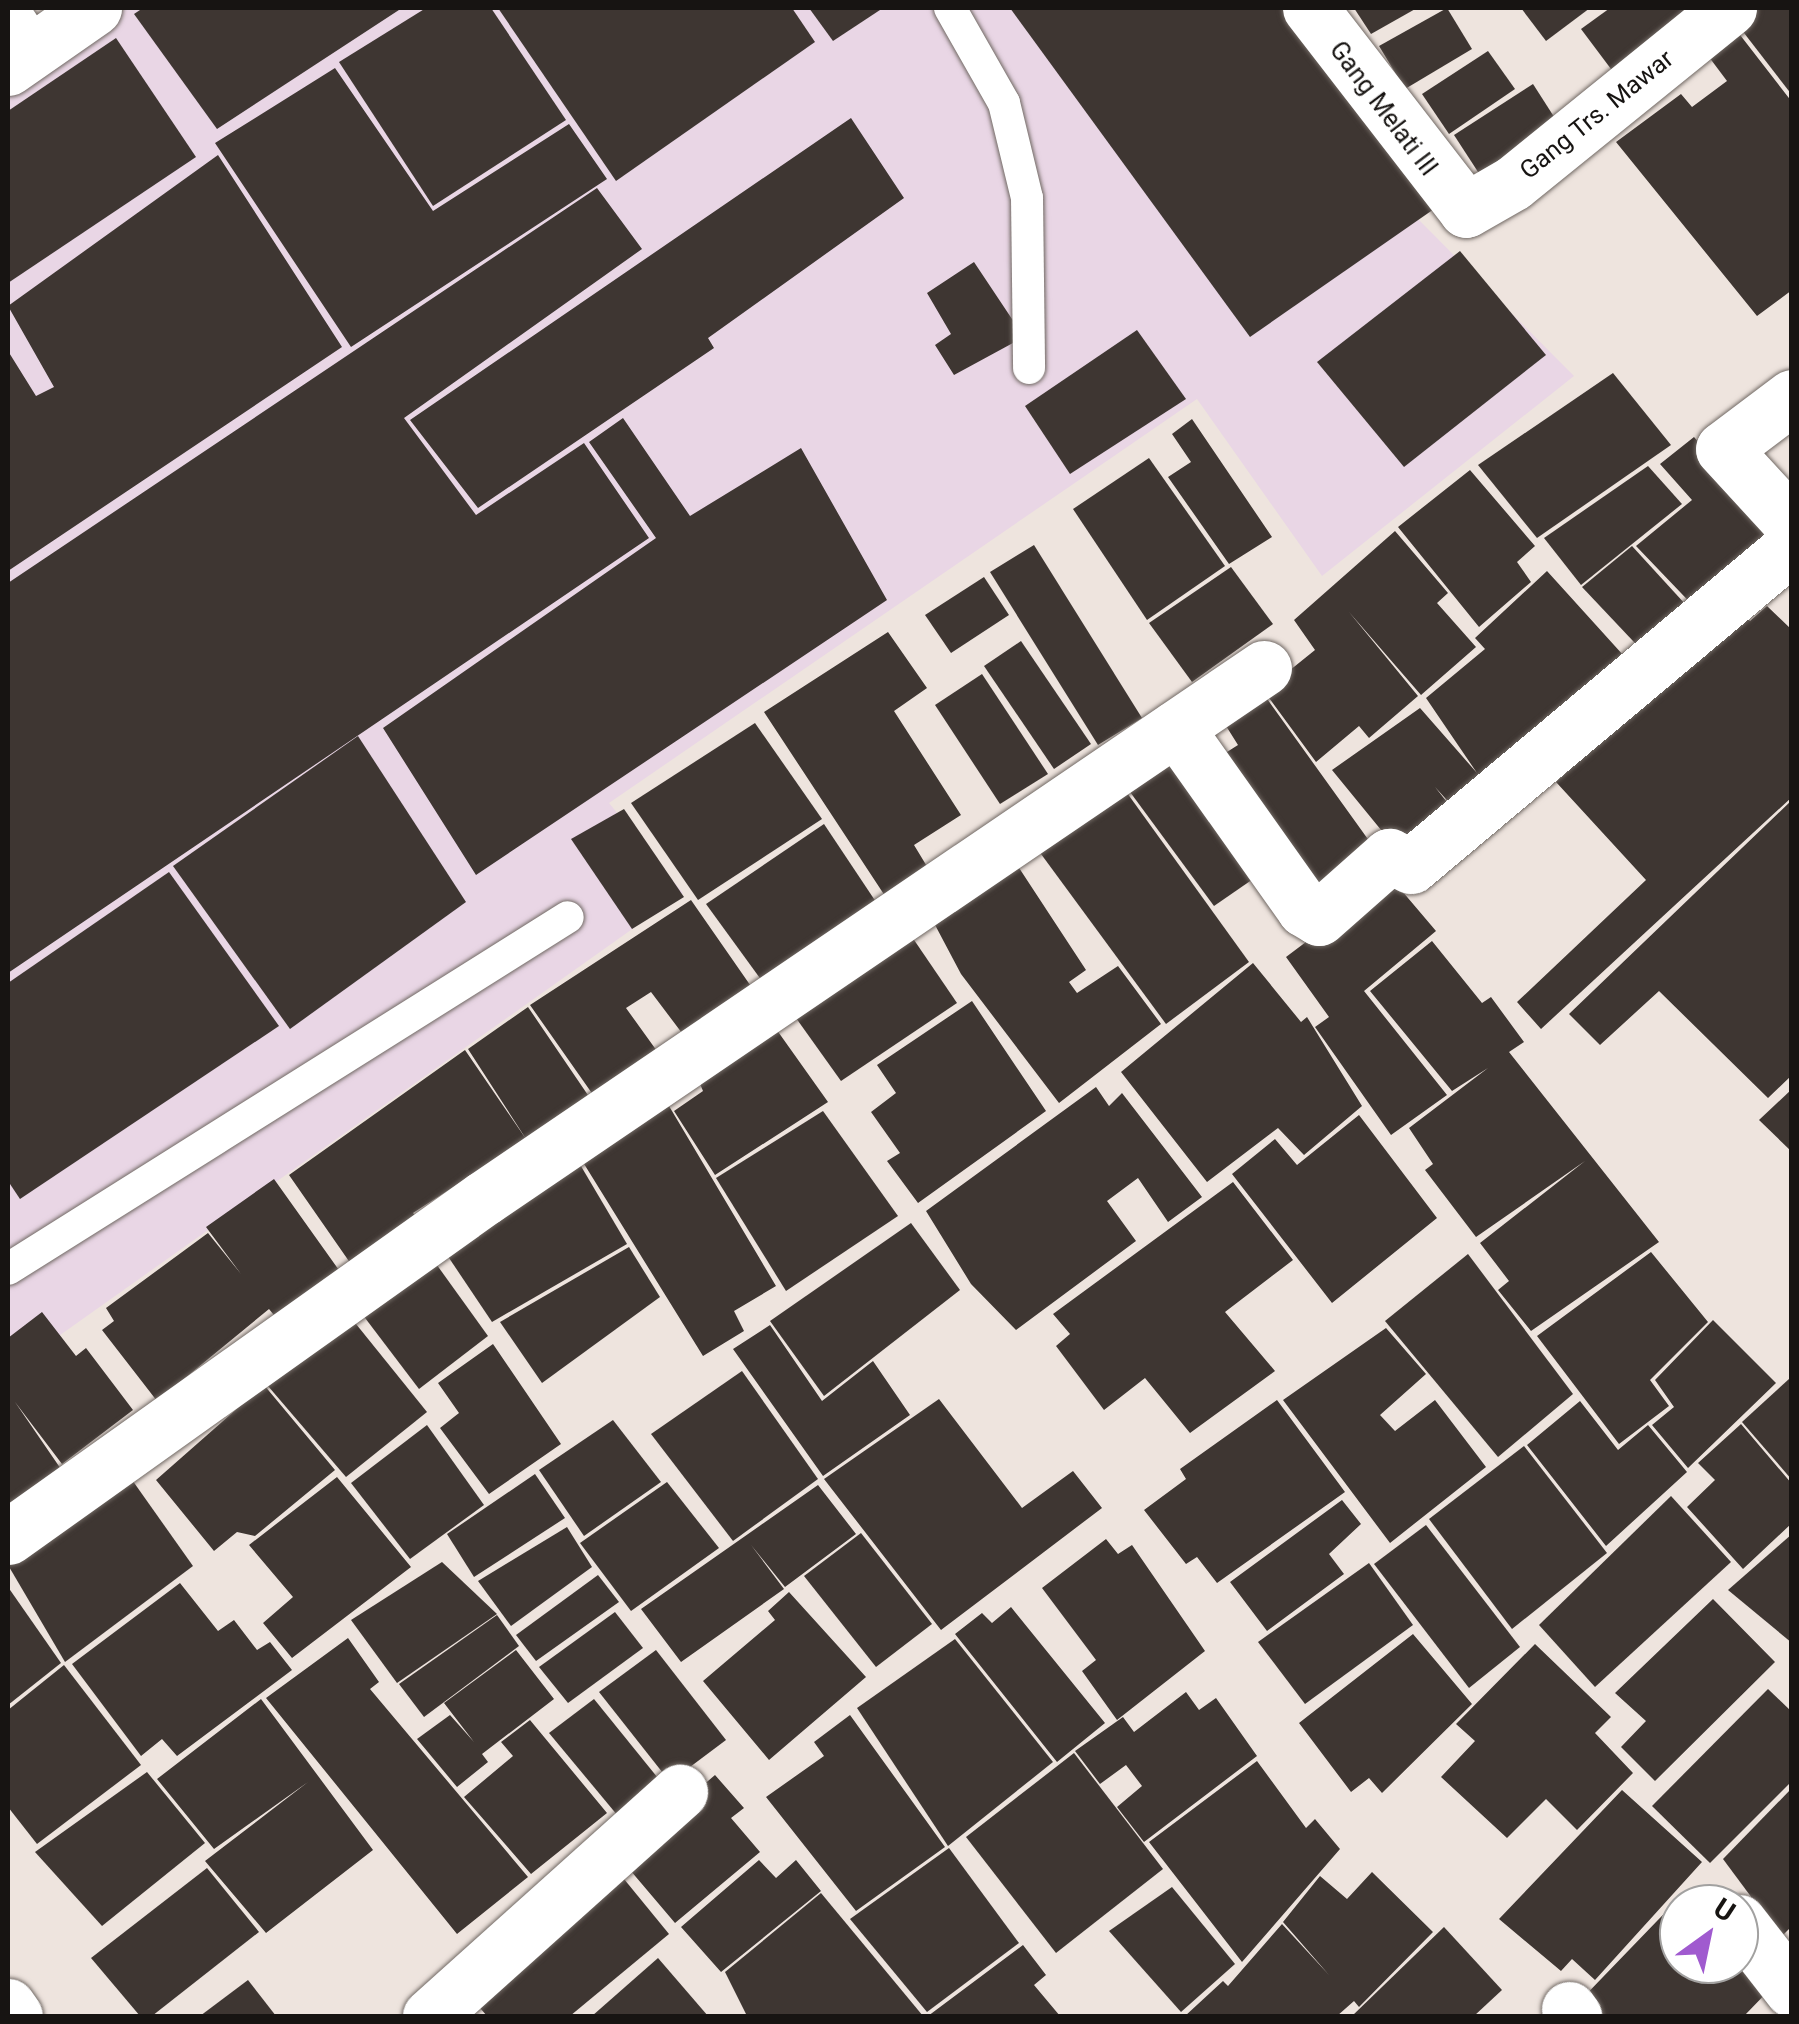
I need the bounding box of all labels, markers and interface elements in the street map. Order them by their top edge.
street label: Gang Melati III [1323,36,1443,182]
street label: Gang Trs. Mawar [1514,44,1680,186]
north arrow [1659,1884,1759,1984]
text: U [1708,1891,1741,1929]

